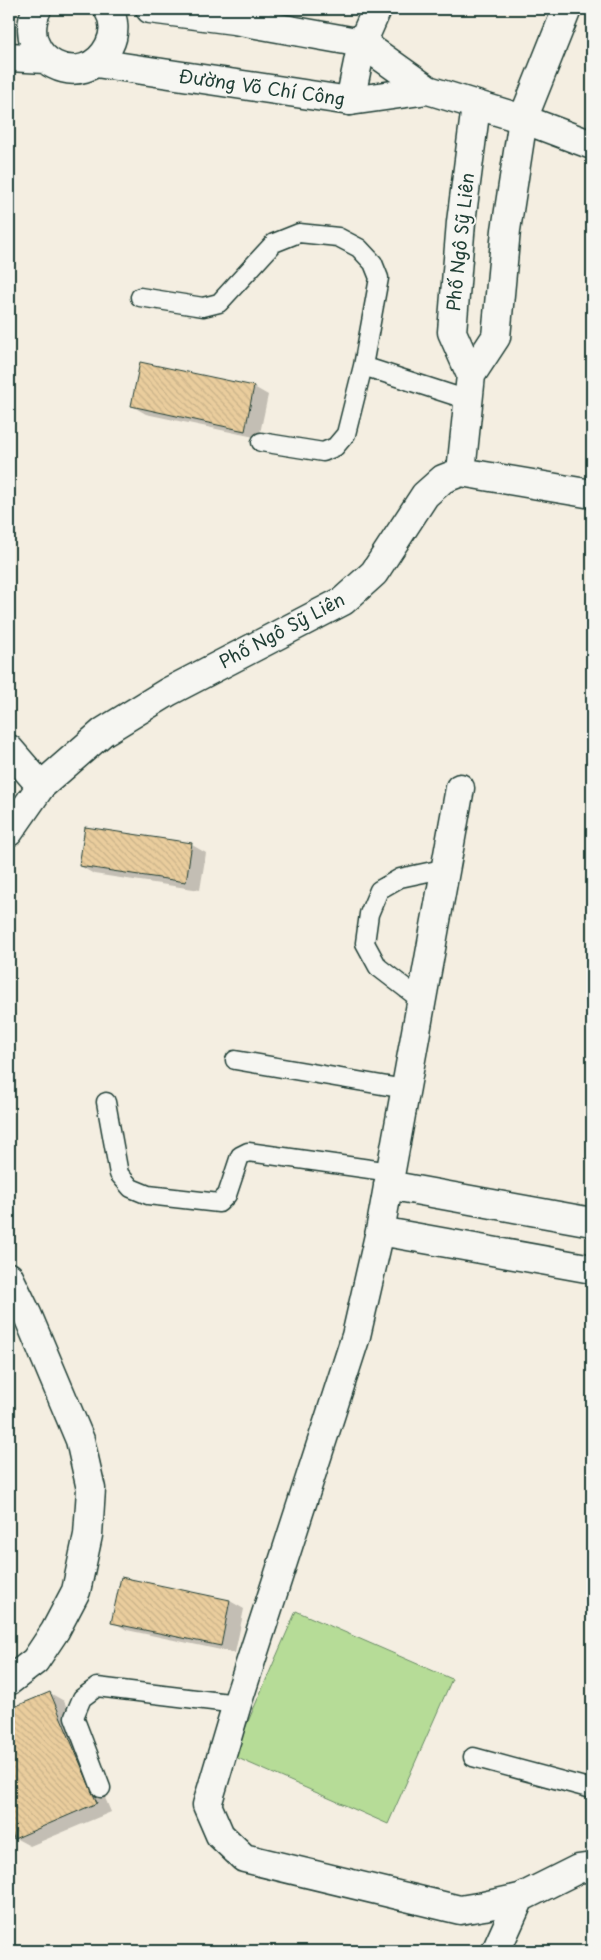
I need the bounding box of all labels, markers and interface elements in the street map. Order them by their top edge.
street label: Đường Võ Chí Công [177,61,347,112]
street label: Phố Ngô Sỹ Liên [439,171,480,312]
street label: Phố Ngô Sỹ Liên [214,585,349,674]

